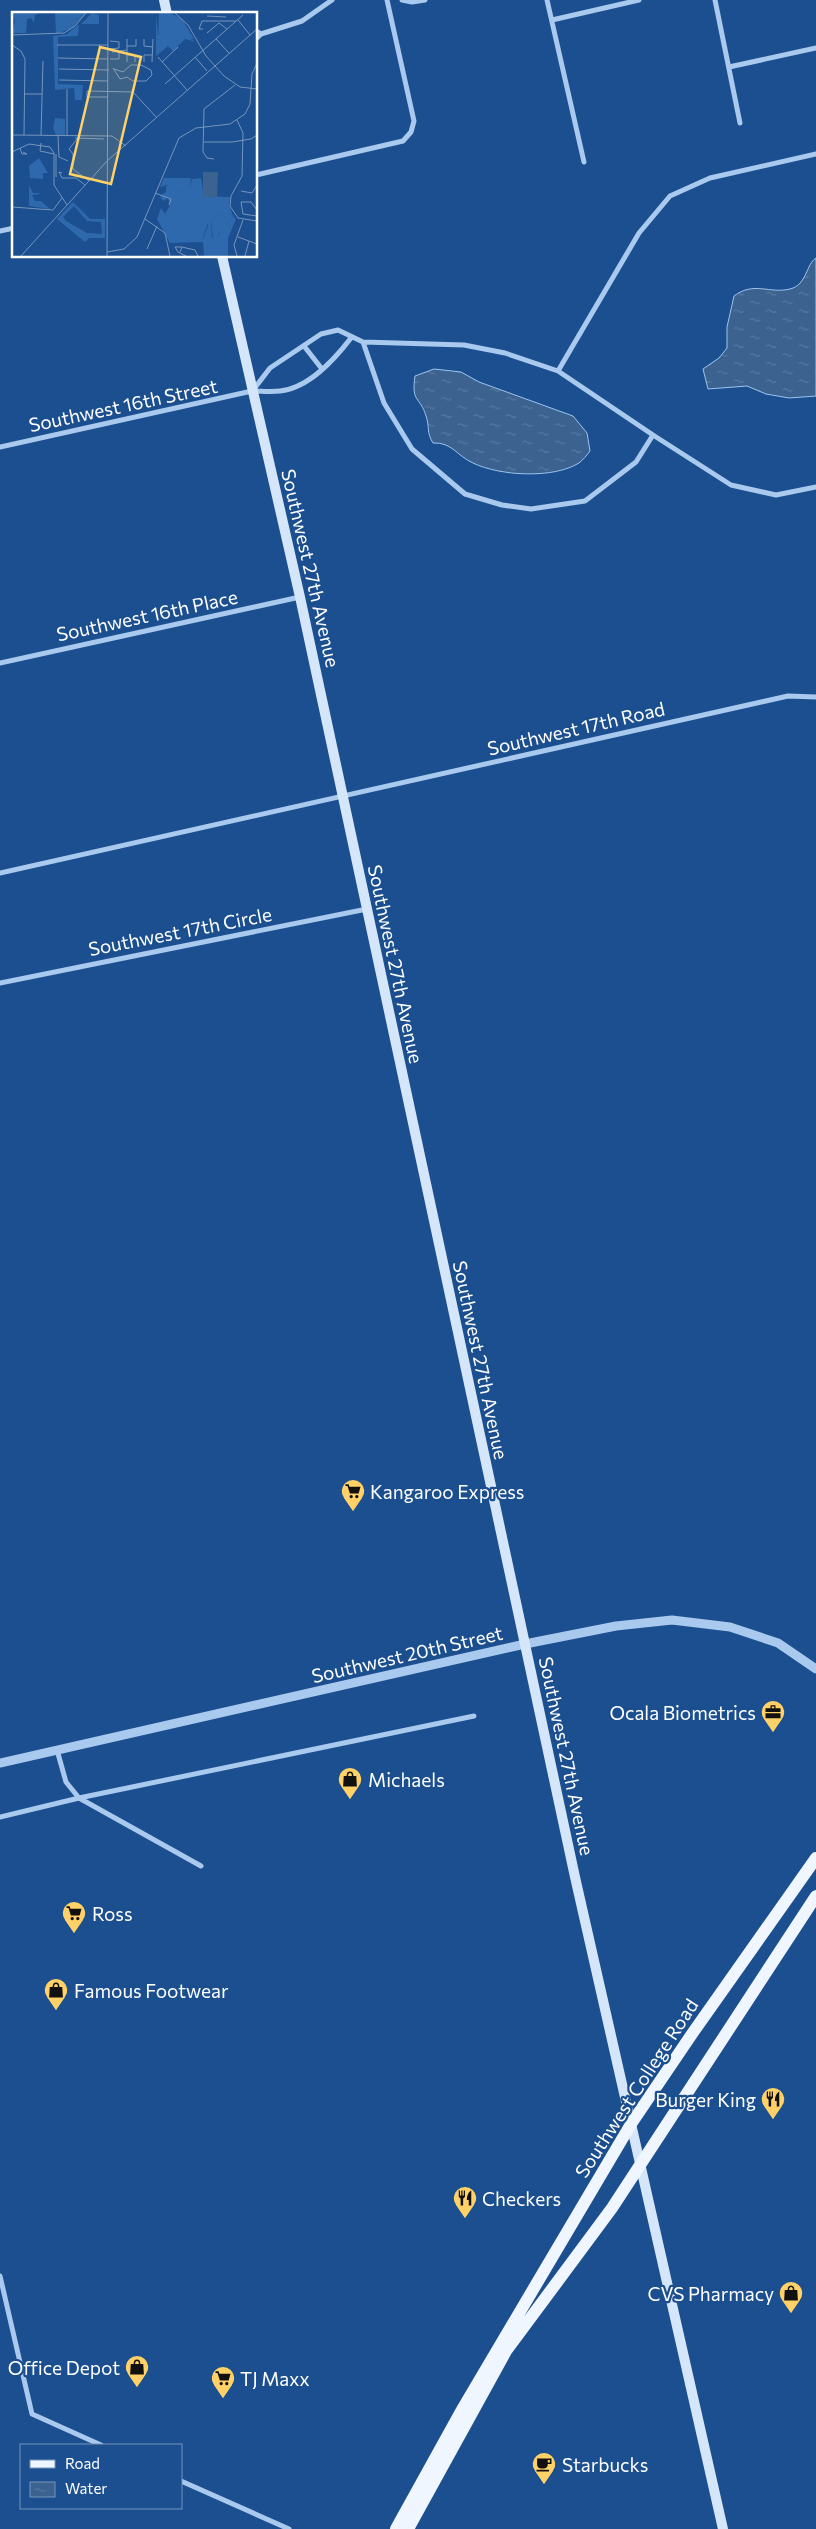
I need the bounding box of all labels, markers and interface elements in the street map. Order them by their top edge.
inset map [12,12,258,258]
street label: Southwest 16th Street [27,374,220,436]
street label: Southwest 27th Avenue [277,467,345,669]
street label: Southwest 16th Place [54,585,240,645]
street label: Southwest 17th Road [485,696,667,760]
street label: Southwest 27th Avenue [364,862,428,1066]
street label: Southwest 17th Circle [86,902,274,960]
street label: Southwest 27th Avenue [449,1258,513,1462]
supermarket icon: Kangaroo Express [340,1478,366,1512]
place label: Kangaroo Express [370,1480,524,1503]
street label: Southwest 20th Street [309,1621,505,1687]
street label: Southwest 27th Avenue [535,1654,599,1858]
office icon: Ocala Biometrics [760,1699,786,1733]
place label: Ocala Biometrics [609,1701,756,1724]
shop icon: Michaels [337,1766,363,1800]
place label: Michaels [368,1768,445,1791]
supermarket icon: Ross [61,1900,87,1934]
place label: Ross [92,1902,133,1925]
shop icon: Famous Footwear [43,1977,69,2011]
place label: Famous Footwear [74,1979,229,2002]
street label: Southwest College Road [570,1994,702,2182]
restaurant icon: Burger King [760,2086,786,2120]
place label: Burger King [655,2088,756,2111]
restaurant icon: Checkers [452,2185,478,2219]
place label: Checkers [482,2187,561,2210]
shop icon: CVS Pharmacy [778,2280,804,2314]
place label: CVS Pharmacy [647,2282,774,2305]
shop icon: Office Depot [124,2354,150,2388]
place label: Office Depot [8,2356,120,2379]
supermarket icon: TJ Maxx [210,2365,236,2399]
place label: TJ Maxx [240,2367,310,2390]
legend [20,2444,182,2509]
cafe icon: Starbucks [531,2451,557,2485]
place label: Starbucks [562,2453,648,2476]
text: Road [65,2454,100,2472]
text: Water [65,2479,107,2497]

